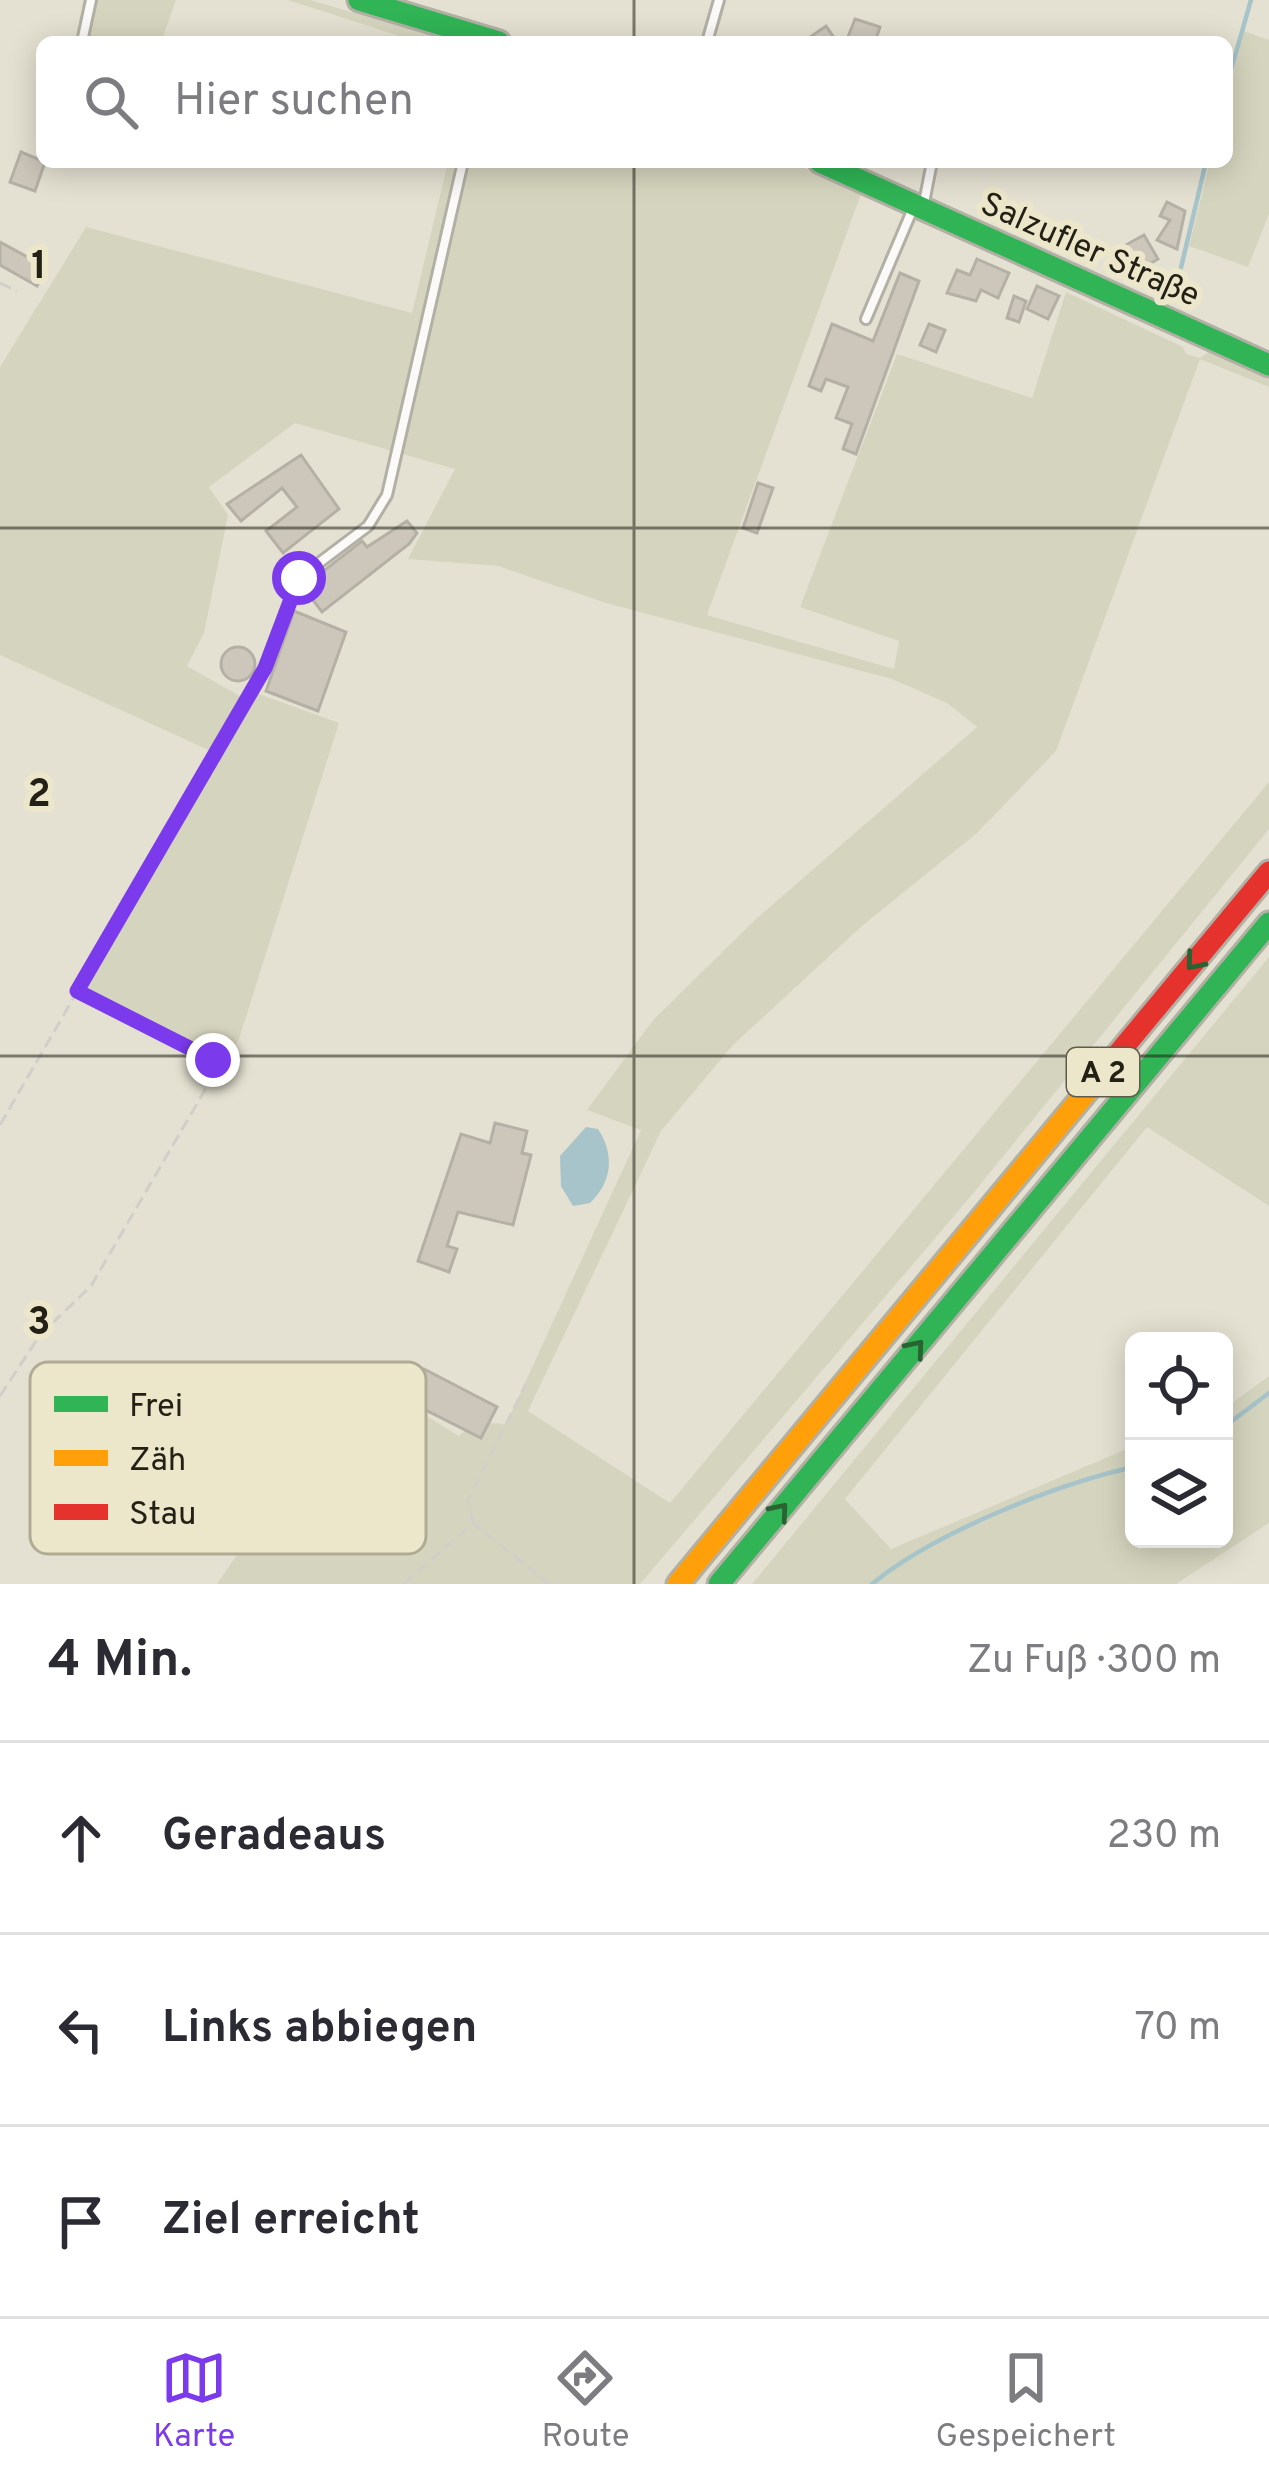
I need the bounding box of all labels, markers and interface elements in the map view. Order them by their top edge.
search box [36,36,1233,168]
icon: search [78,69,144,135]
text: Hier suchen [174,74,414,131]
street label: Salzufler Straße [973,185,1205,319]
text: 1 [31,244,47,293]
route start [272,551,326,605]
text: 2 [27,772,51,821]
one-way arrow [1187,948,1209,970]
route end [186,1033,240,1087]
road number: A 2 [1067,1048,1139,1096]
text: 3 [27,1300,51,1349]
map controls [1125,1332,1233,1548]
button: locate [1125,1332,1233,1440]
one-way arrow [902,1340,924,1362]
legend [30,1362,426,1554]
text: Frei [129,1387,183,1429]
button: layers [1125,1440,1233,1548]
text: Zäh [129,1441,186,1483]
text: Stau [129,1495,197,1537]
one-way arrow [766,1503,788,1525]
text: 4 Min. [48,1630,192,1695]
text: Zu Fuß · 300 m [967,1638,1221,1687]
icon: ahead [48,1805,114,1871]
text: Geradeaus [162,1809,386,1866]
text: 230 m [1107,1813,1221,1862]
icon: left [48,1997,114,2063]
text: Links abbiegen [162,2001,477,2058]
text: 70 m [1135,2005,1221,2054]
icon: arrive [48,2189,114,2255]
text: Ziel erreicht [162,2193,420,2250]
tab: Karte [153,2345,235,2459]
tab: Route [541,2345,629,2459]
tab: Gespeichert [936,2345,1116,2459]

